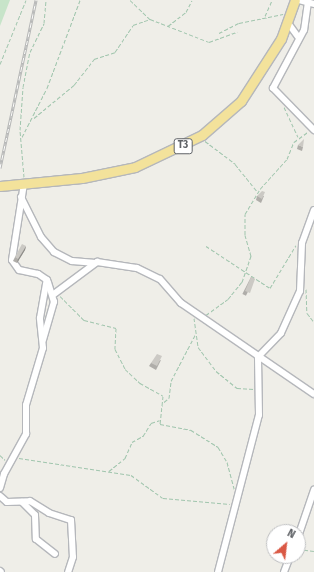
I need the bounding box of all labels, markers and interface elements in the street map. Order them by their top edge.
road number: T3 [173,138,193,154]
north arrow [266,524,306,564]
text: N [285,526,298,541]

